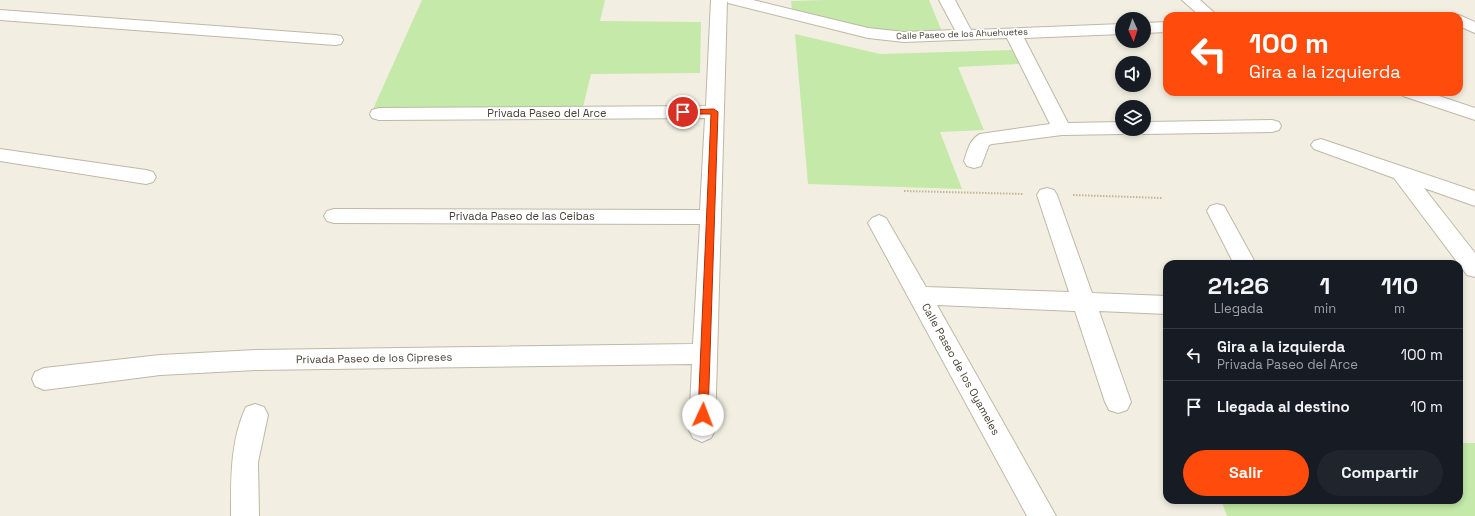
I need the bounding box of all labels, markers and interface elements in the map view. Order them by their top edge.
north arrow [1115,12,1151,48]
map controls [1115,12,1151,136]
text: 100 m [1249,25,1329,61]
street label: Calle Paseo de los Ahuehuetes [896,26,1028,42]
icon: left [1183,28,1235,80]
button: sound [1115,56,1151,92]
text: Gira a la izquierda [1249,60,1401,83]
pin [666,95,700,129]
button: layers [1115,100,1151,136]
icon: arrive [672,101,694,123]
street label: Privada Paseo del Arce [487,106,607,120]
street label: Privada Paseo de las Ceibas [449,209,595,223]
text: 21:26 [1208,270,1269,301]
text: 1 [1320,270,1330,301]
text: 110 [1381,270,1418,301]
text: Llegada [1214,300,1263,317]
text: min [1314,300,1336,317]
text: m [1394,300,1405,317]
street label: Calle Paseo de los Oyameles [919,301,1003,438]
text: Gira a la izquierda [1217,337,1345,356]
icon: left [1183,344,1205,366]
text: 100 m [1401,345,1443,364]
street label: Privada Paseo de los Cipreses [296,350,452,366]
text: Privada Paseo del Arce [1217,356,1358,373]
position arrow [682,394,724,436]
icon: arrive [1183,396,1205,418]
text: Llegada al destino [1217,397,1350,416]
text: 10 m [1410,397,1443,416]
button: Salir [1183,450,1309,496]
button: Compartir [1317,450,1443,496]

